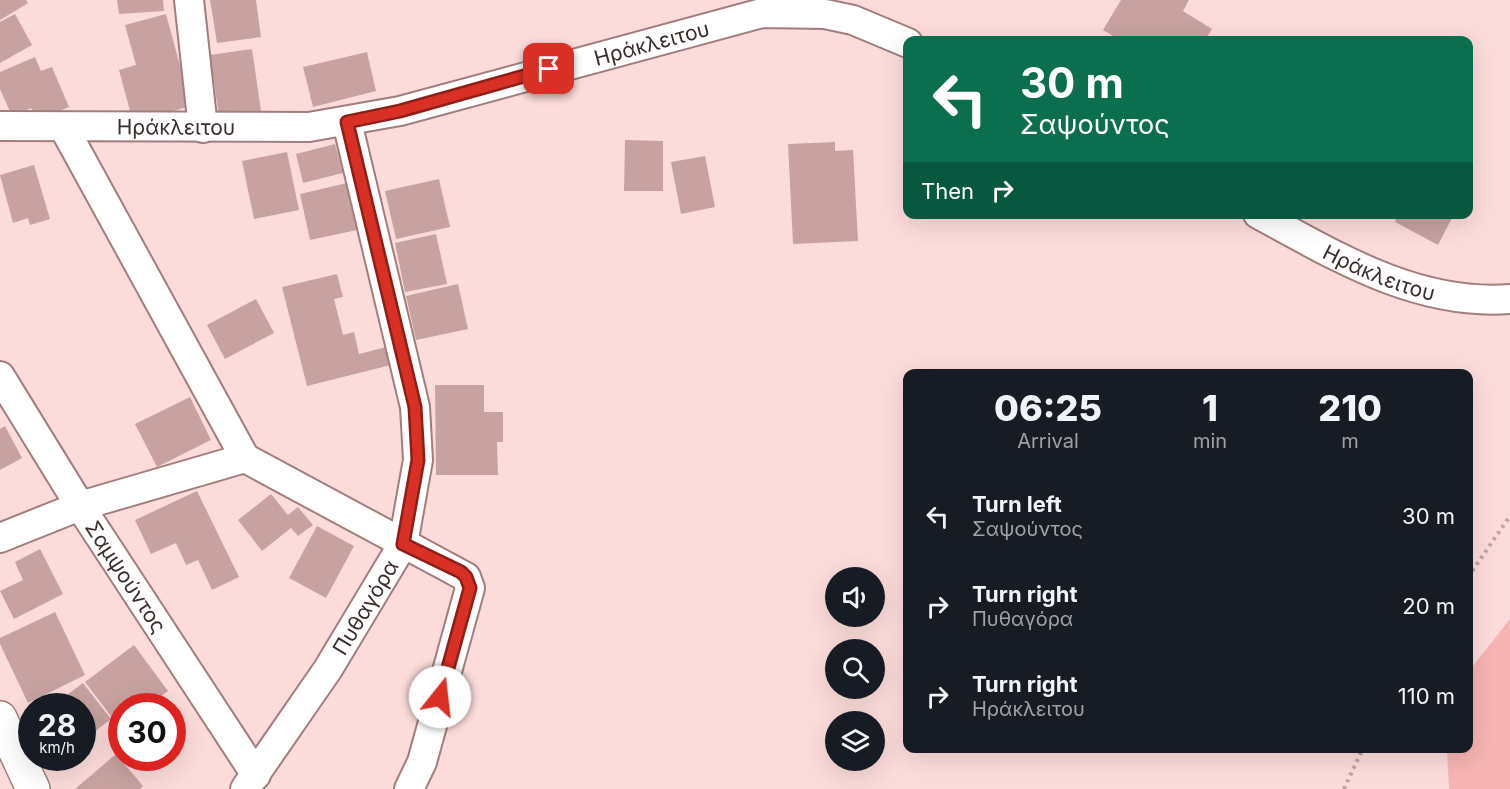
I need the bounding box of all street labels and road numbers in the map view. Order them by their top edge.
street label: Ηράκλειτου [591,15,712,70]
street label: Ηράκλειτου [117,114,235,139]
street label: Ηράκλειτου [1319,239,1438,305]
street label: Σαμψούντος [80,516,172,637]
street label: Πυθαγόρα [327,555,403,659]

